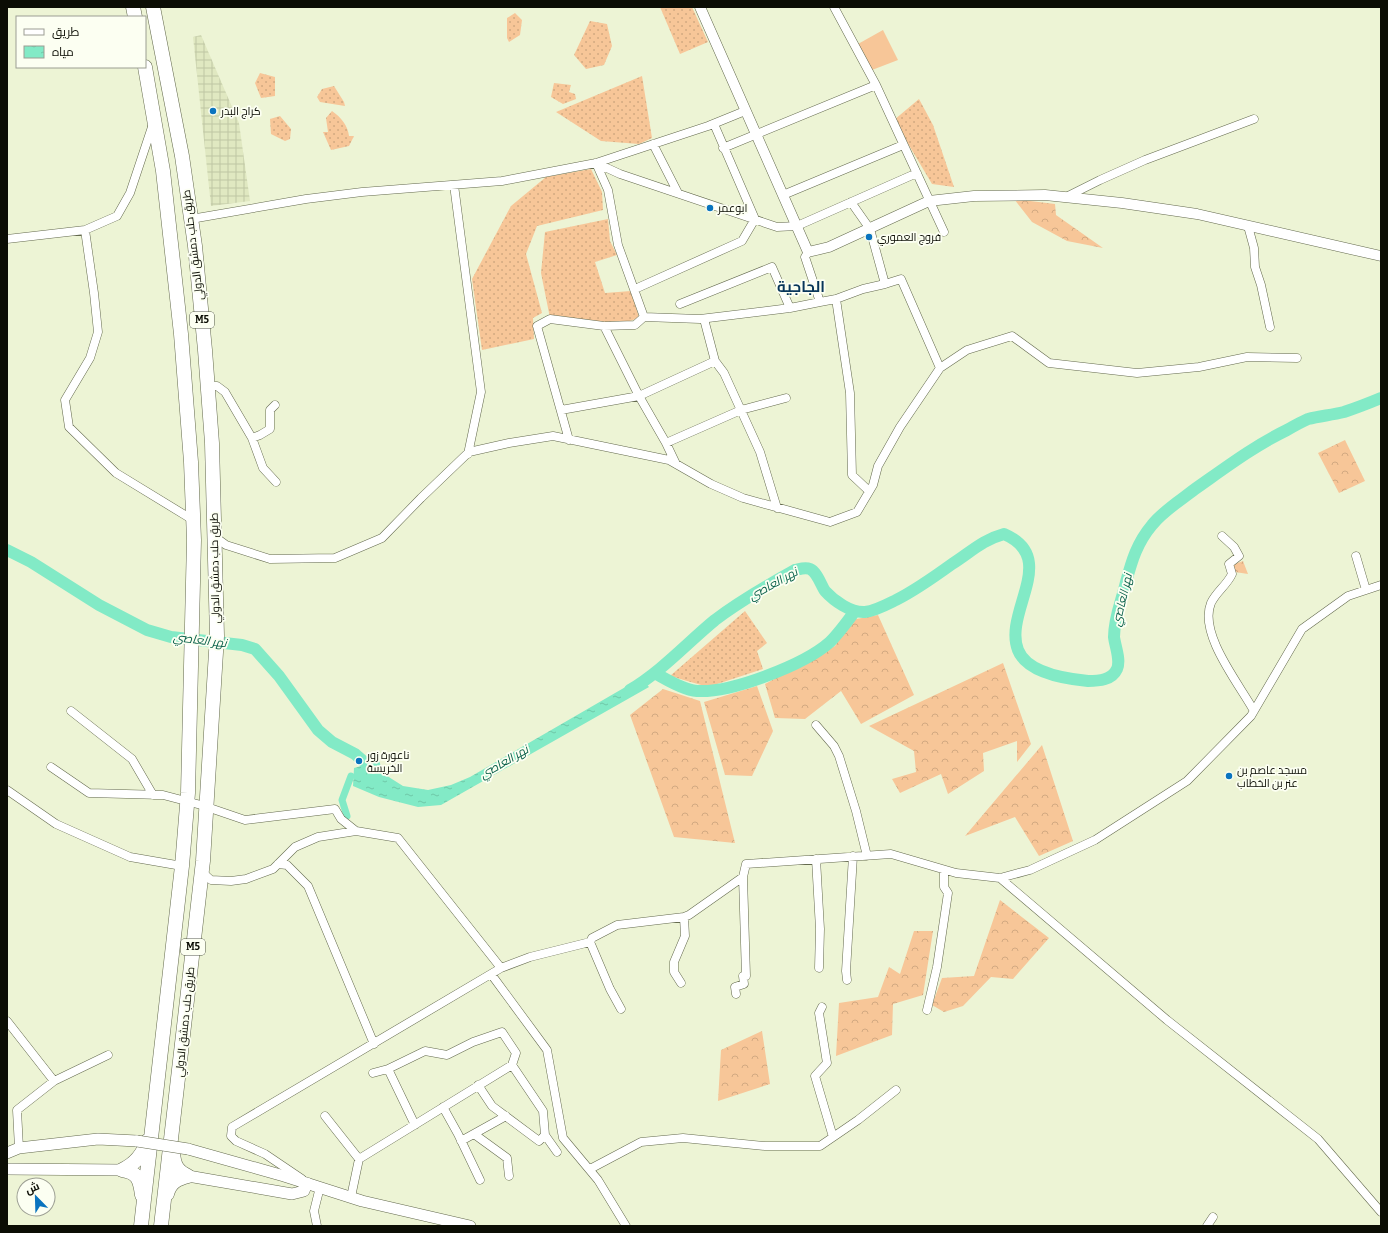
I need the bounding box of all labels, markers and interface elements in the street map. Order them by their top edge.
legend [16,16,146,68]
text: طريق [52,25,80,39]
text: مياه [52,45,74,59]
place label: كراج البدر [220,105,261,119]
marker: كراج البدر [208,106,218,116]
street label: طريق حلب دمشق الدولي [180,189,208,301]
place label: ابوعمر [717,202,748,215]
marker: ابوعمر [705,203,715,213]
place label: فروج العموري [877,231,941,246]
marker: فروج العموري [864,232,874,242]
district label: الجاجية [777,278,825,296]
road number: M5 [190,312,214,328]
street label: طريق حلب دمشق الدولي [208,512,224,624]
water label: نهر العاصي [746,564,802,605]
water label: نهر العاصي [1109,570,1137,628]
water label: نهر العاصي [172,630,229,652]
water label: نهر العاصي [477,742,533,783]
place label: ناعورة زور الخريسة [366,749,409,775]
marker: ناعورة زور الخريسة [354,756,364,766]
place label: مسجد عاصم بن عنر بن الخطاب [1237,764,1307,790]
marker: مسجد عاصم بن عنر بن الخطاب [1224,771,1234,781]
road number: M5 [181,939,205,955]
street label: طريق حلب دمشق الدولي [173,966,199,1078]
north arrow [16,1177,56,1217]
text: ش [23,1180,41,1197]

